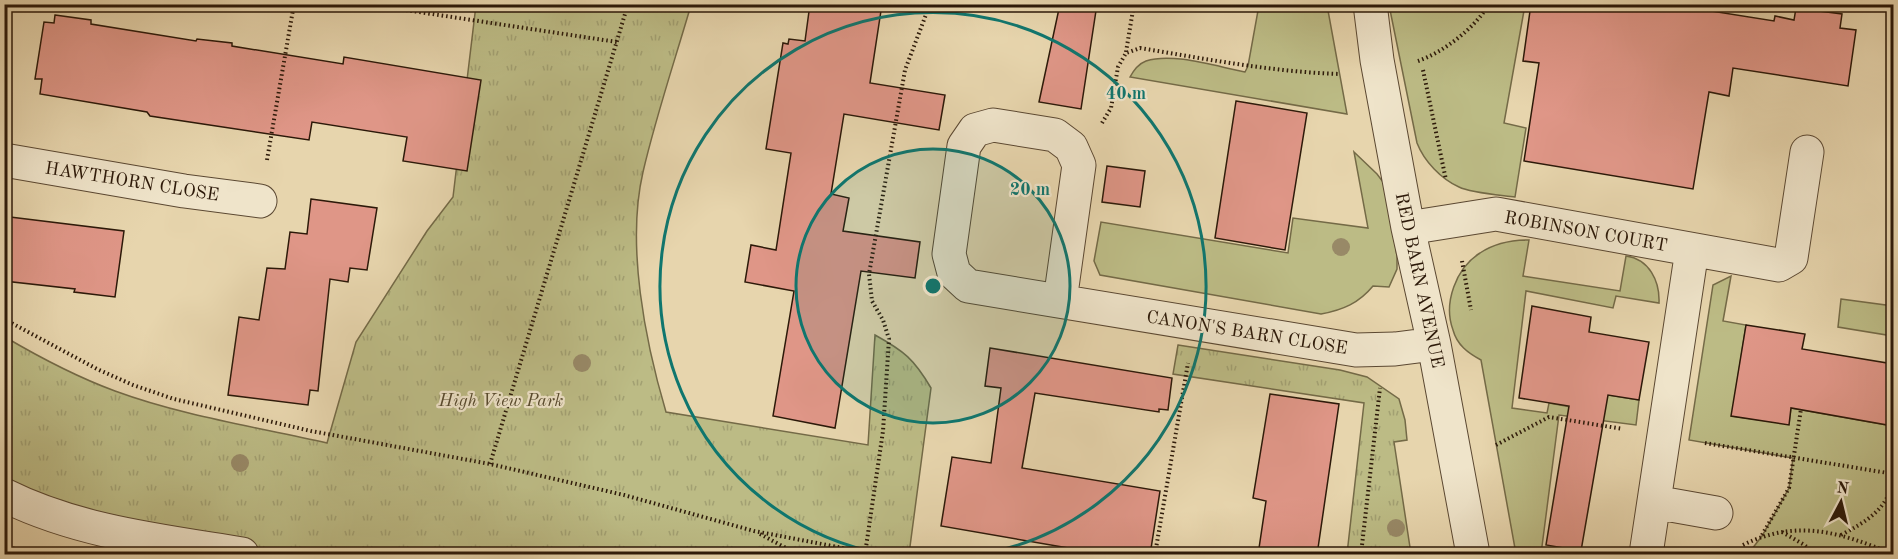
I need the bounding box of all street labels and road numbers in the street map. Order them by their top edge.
street label: HAWTHORN CLOSE [44,159,220,205]
street label: RED BARN AVENUE [1392,191,1446,370]
street label: ROBINSON COURT [1503,209,1669,255]
street label: CANON'S BARN CLOSE [1145,308,1349,358]

